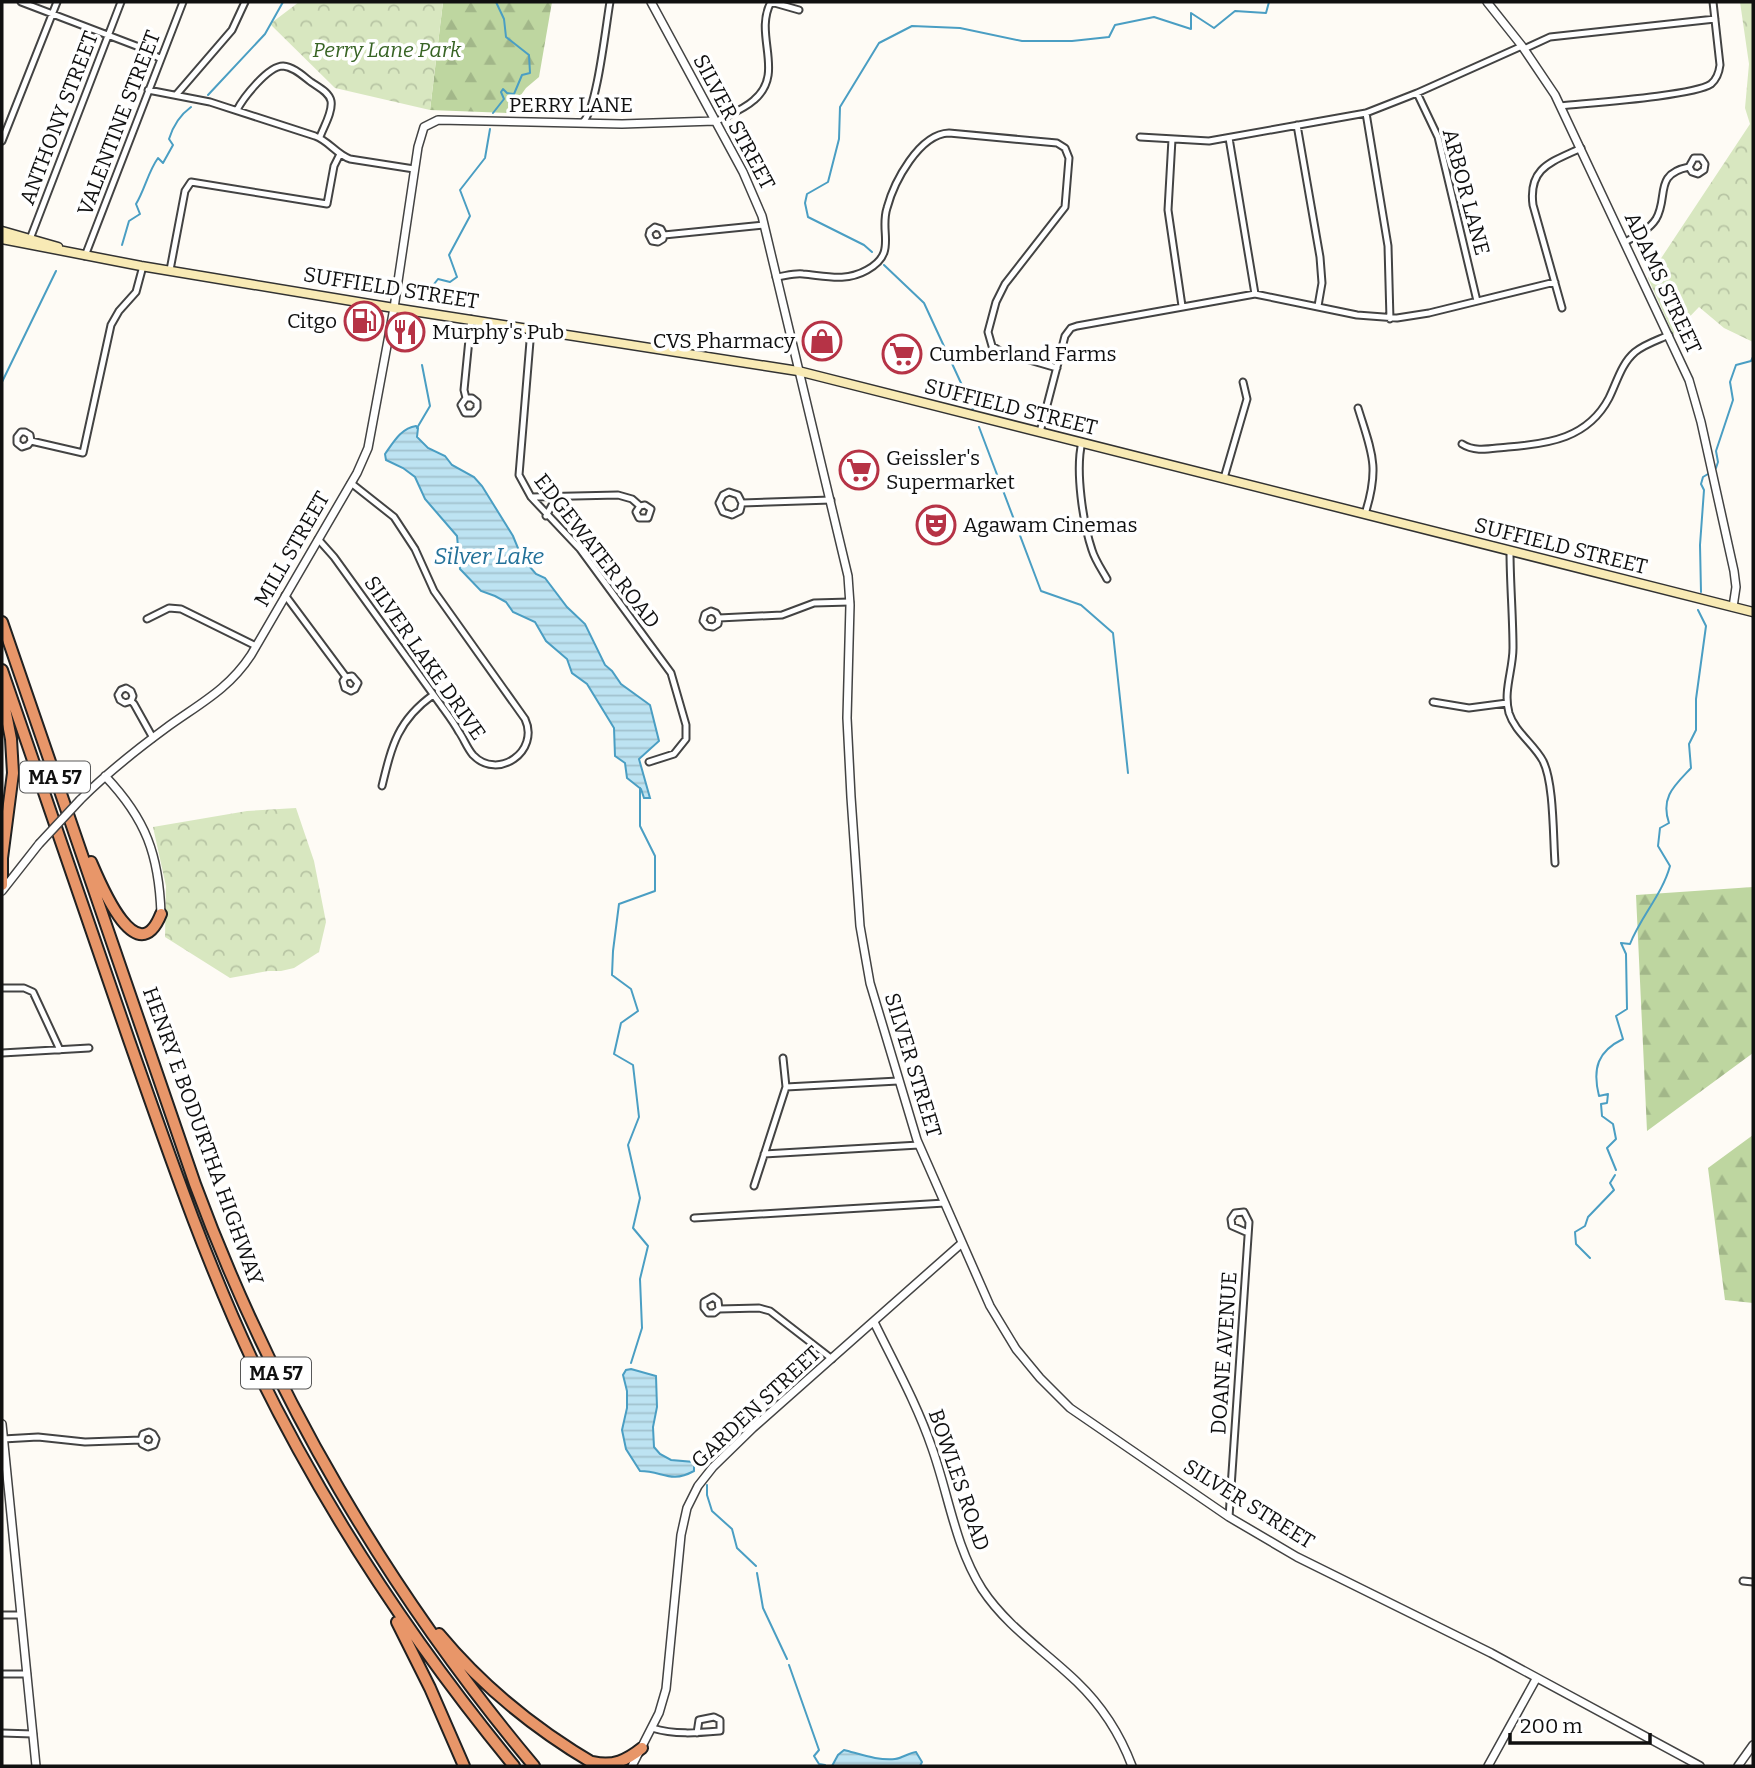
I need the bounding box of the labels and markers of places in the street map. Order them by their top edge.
fuel station icon: Citgo [343,300,385,342]
place label: Citgo [287,308,337,334]
restaurant icon: Murphy's Pub [384,311,426,353]
place label: Murphy's Pub [432,319,564,345]
shop icon: CVS Pharmacy [801,320,843,362]
place label: CVS Pharmacy [653,328,796,354]
supermarket icon: Cumberland Farms [881,333,923,375]
place label: Cumberland Farms [929,341,1116,367]
place label: Geissler's Supermarket [886,445,1015,495]
supermarket icon: Geissler's Supermarket [838,449,880,491]
theatre icon: Agawam Cinemas [915,504,957,546]
place label: Agawam Cinemas [963,512,1137,538]

